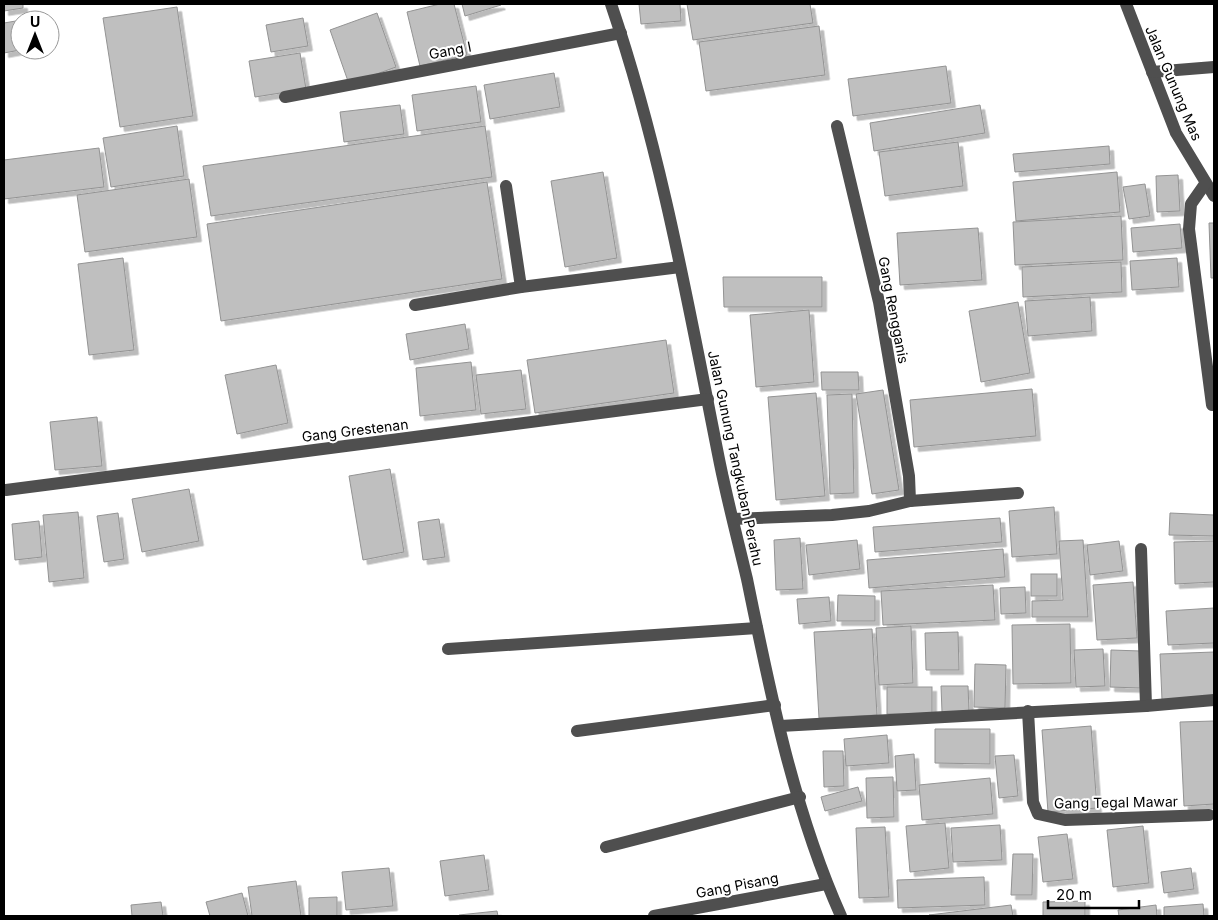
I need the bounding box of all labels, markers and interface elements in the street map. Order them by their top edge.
north arrow [10,10,60,60]
text: U [30,13,40,30]
street label: Jalan Gunung Mas [1142,23,1206,143]
street label: Gang I [427,38,473,62]
street label: Gang Rengganis [875,255,913,365]
street label: Jalan Gunung Tangkuban Perahu [705,349,767,567]
street label: Gang Grestenan [301,415,409,445]
street label: Gang Tegal Mawar [1054,792,1178,812]
street label: Gang Pisang [694,869,780,901]
scale bar [1048,878,1139,910]
text: 20 m [1056,885,1092,904]

